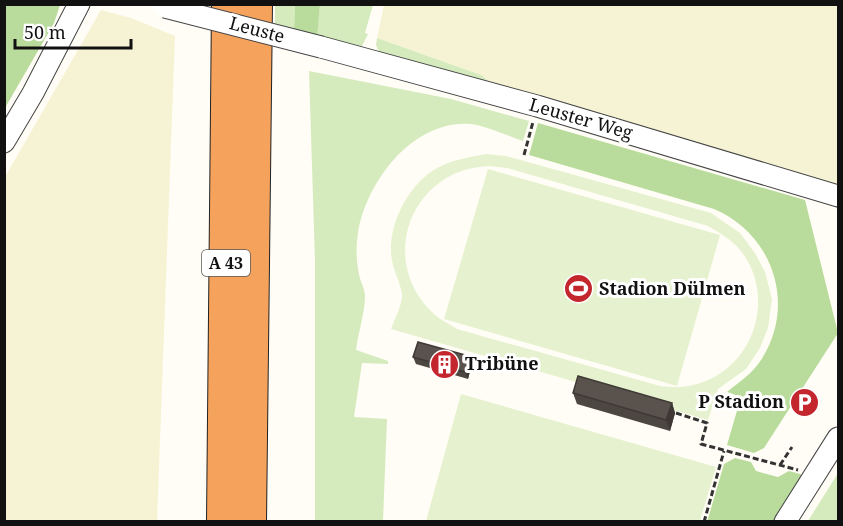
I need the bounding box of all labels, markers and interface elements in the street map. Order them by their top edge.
street label: Leuste [227,10,288,48]
scale bar [15,12,130,50]
text: 50 m [24,20,66,44]
street label: Leuster Weg [527,92,636,144]
road number: A 43 [202,250,250,276]
sports icon: Stadion Dülmen [562,273,594,305]
place label: Stadion Dülmen [599,276,745,300]
building icon: Tribüne [428,348,460,380]
place label: Tribüne [465,351,539,375]
parking icon: P Stadion [789,386,821,418]
place label: P Stadion [698,389,784,413]

